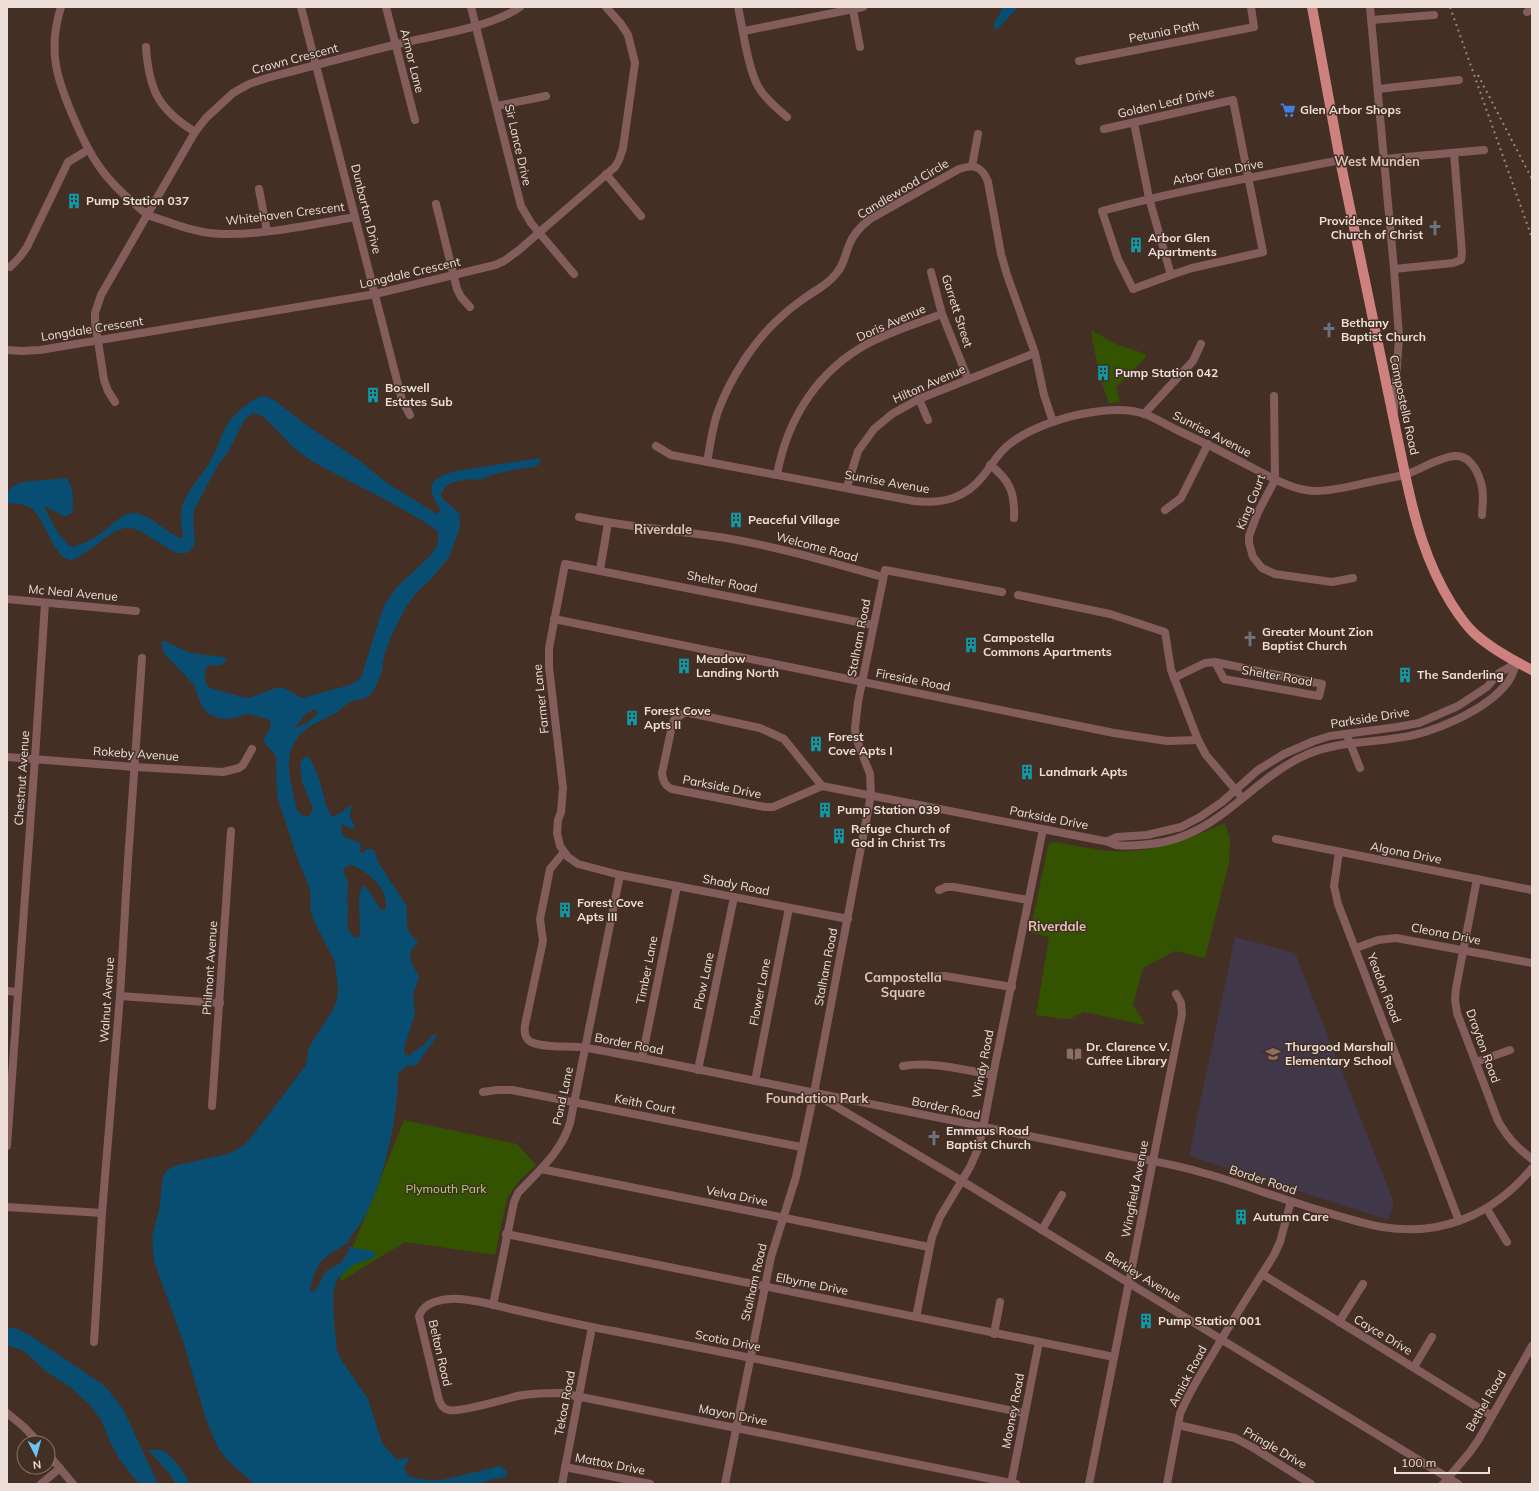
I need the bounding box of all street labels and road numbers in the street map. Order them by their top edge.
street label: Petunia Path [1127,17,1200,46]
street label: Armor Lane [397,27,428,94]
street label: Crown Crescent [250,40,340,77]
street label: Golden Leaf Drive [1116,84,1216,121]
street label: Sir Lance Drive [502,103,535,187]
street label: Candlewood Circle [854,155,951,222]
street label: Arbor Glen Drive [1171,155,1265,188]
street label: Dunbarton Drive [348,162,385,255]
street label: Whitehaven Crescent [225,199,345,228]
street label: Longdale Crescent [358,254,462,291]
street label: Garrett Street [939,273,976,349]
street label: Doris Avenue [854,301,928,344]
street label: Longdale Crescent [40,313,144,344]
street label: Campostella Road [1387,354,1422,456]
street label: Hilton Avenue [890,361,967,406]
street label: Sunrise Avenue [1170,407,1254,460]
street label: Sunrise Avenue [843,467,931,496]
street label: King Court [1233,472,1268,532]
street label: Welcome Road [774,528,860,565]
street label: Shelter Road [686,567,759,596]
street label: Mc Neal Avenue [28,581,118,604]
street label: Stalham Road [844,598,873,678]
street label: Shelter Road [1241,662,1314,689]
street label: Farmer Lane [529,663,552,735]
street label: Fireside Road [875,665,952,694]
street label: Parkside Drive [1329,704,1411,731]
street label: Chestnut Avenue [11,730,32,826]
street label: Rokeby Avenue [93,743,179,764]
street label: Parkside Drive [681,772,763,801]
street label: Parkside Drive [1008,803,1090,832]
street label: Algona Drive [1369,838,1443,867]
street label: Shady Road [701,871,771,898]
street label: Cleona Drive [1410,919,1482,948]
street label: Philmont Avenue [199,921,220,1015]
street label: Stalham Road [811,927,840,1007]
street label: Timber Lane [633,935,660,1005]
street label: Yeadon Road [1364,950,1405,1025]
street label: Plow Lane [690,951,717,1011]
street label: Walnut Avenue [96,957,117,1043]
street label: Flower Lane [746,957,773,1027]
street label: Drayton Road [1463,1007,1504,1085]
street label: Windy Road [969,1028,996,1099]
street label: Border Road [593,1029,665,1058]
street label: Pond Lane [549,1065,576,1126]
street label: Keith Court [613,1090,677,1117]
street label: Border Road [910,1093,982,1122]
street label: Wingfield Avenue [1118,1139,1151,1239]
street label: Border Road [1228,1162,1299,1197]
street label: Velva Drive [705,1182,769,1209]
street label: Stalham Road [737,1242,770,1322]
street label: Berkley Avenue [1103,1248,1184,1305]
street label: Elbyrne Drive [775,1269,850,1298]
street label: Cayce Drive [1351,1311,1415,1358]
street label: Belton Road [426,1318,455,1388]
street label: Scotia Drive [694,1327,762,1354]
street label: Amick Road [1165,1343,1210,1409]
street label: Bethel Road [1462,1368,1509,1434]
street label: Tekoa Road [551,1369,578,1436]
street label: Mooney Road [998,1372,1027,1450]
street label: Mayon Drive [697,1400,769,1429]
street label: Pringle Drive [1241,1423,1310,1472]
street label: Mattox Drive [574,1449,646,1478]

